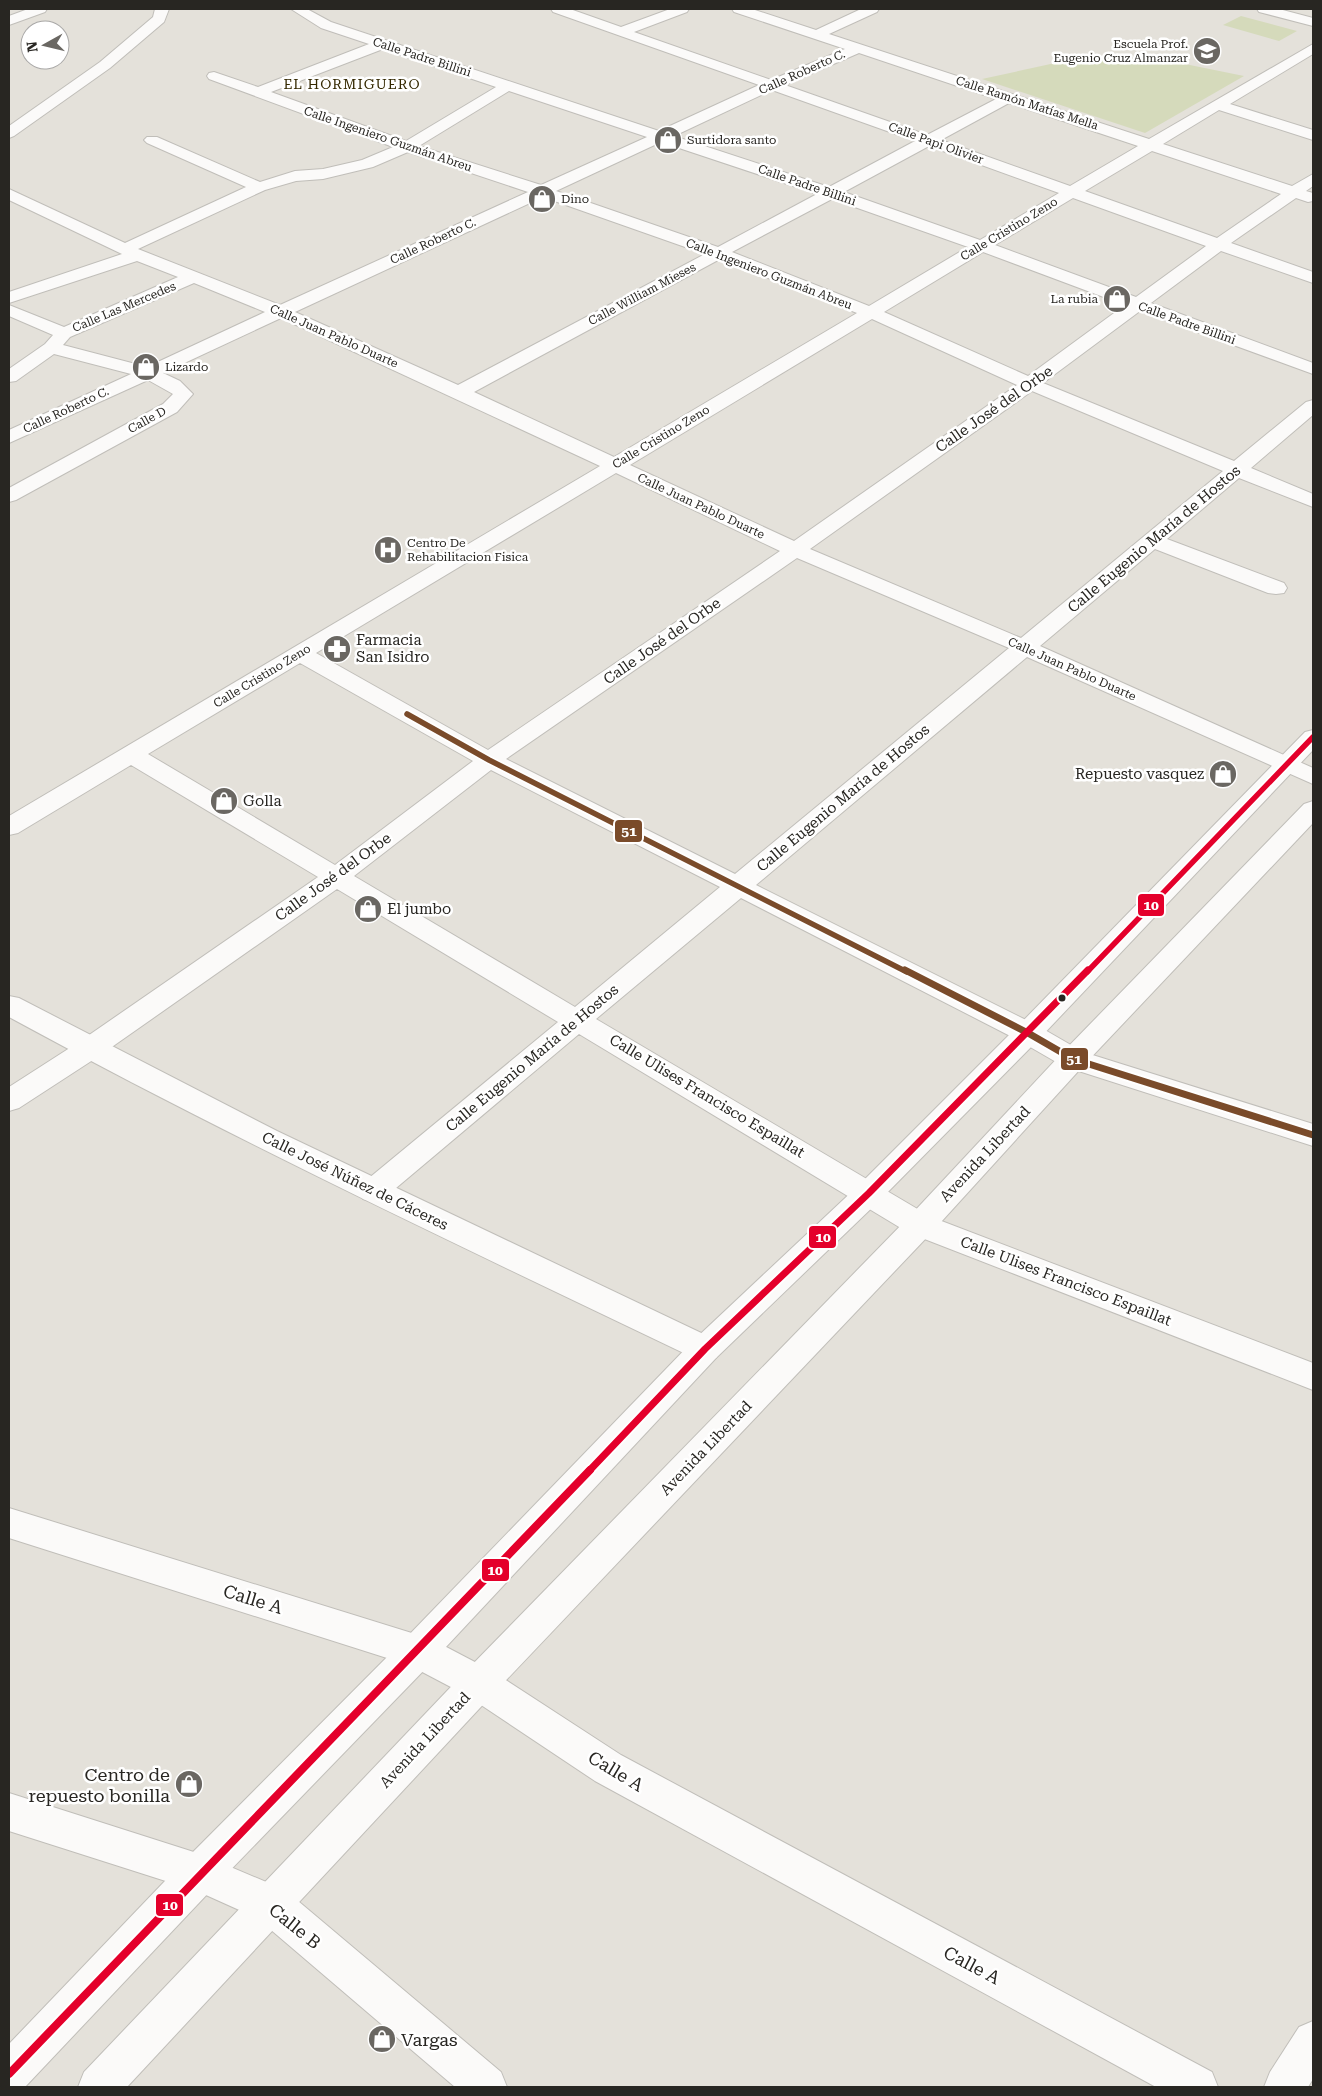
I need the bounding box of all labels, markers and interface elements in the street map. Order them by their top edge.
north arrow [20,20,70,70]
street label: Calle Padre Billini [371,34,473,80]
school or university icon: Escuela Prof. Eugenio Cruz Almanzar [1192,36,1222,66]
place label: Escuela Prof. Eugenio Cruz Almanzar [1054,37,1188,65]
text: N [23,40,41,53]
street label: Calle Roberto C. [757,47,847,97]
street label: Calle Ramón Matías Mella [954,73,1100,133]
district label: EL HORMIGUERO [283,76,421,92]
street label: Calle Ingeniero Guzmán Abreu [302,104,474,175]
street label: Calle Papi Olivier [887,119,985,167]
shop icon: Surtidora santo [653,125,683,155]
place label: Surtidora santo [687,133,776,147]
street label: Calle Padre Billini [756,162,858,208]
shop icon: Dino [527,184,557,214]
place label: Dino [561,192,589,206]
street label: Calle Cristino Zeno [958,194,1060,264]
street label: Calle Roberto C. [388,215,478,267]
street label: Calle Ingeniero Guzmán Abreu [684,236,855,312]
street label: Calle William Mieses [586,260,698,328]
street label: Calle Las Mercedes [70,279,178,335]
shop icon: La rubia [1102,284,1132,314]
place label: La rubia [1050,292,1098,306]
street label: Calle Padre Billini [1136,299,1238,347]
street label: Calle Juan Pablo Duarte [268,301,401,371]
shop icon: Lizardo [131,352,161,382]
place label: Lizardo [165,360,208,374]
street label: Calle José del Orbe [932,362,1056,456]
street label: Calle Roberto C. [21,384,111,436]
street label: Calle Cristino Zeno [610,402,712,472]
street label: Calle D [125,404,169,436]
street label: Calle Eugenio María de Hostos [1064,461,1244,617]
street label: Calle Juan Pablo Duarte [635,470,767,542]
hospital icon: Centro De Rehabilitacion Fisica [373,535,403,565]
place label: Centro De Rehabilitacion Fisica [407,536,529,564]
street label: Calle José del Orbe [600,594,724,688]
place label: Farmacia San Isidro [356,631,429,666]
pharmacy icon: Farmacia San Isidro [322,634,352,664]
street label: Calle Juan Pablo Duarte [1006,634,1139,704]
street label: Calle Cristino Zeno [211,641,313,711]
street label: Calle Eugenio María de Hostos [753,720,933,876]
shop icon: Repuesto vasquez [1208,759,1238,789]
place label: Repuesto vasquez [1075,765,1204,783]
shop icon: Golla [209,786,239,816]
place label: Golla [243,792,282,810]
line badge: 51 [614,819,643,843]
text: 51 [621,823,637,839]
street label: Calle José del Orbe [272,829,394,925]
line badge: 10 [1137,893,1165,917]
shop icon: El jumbo [353,894,383,924]
text: 10 [1143,897,1159,913]
place label: El jumbo [387,900,451,918]
street label: Calle Eugenio María de Hostos [442,980,622,1136]
unlabelled marker [1057,993,1067,1003]
street label: Calle Ulises Francisco Espaillat [606,1030,808,1162]
line badge: 51 [1060,1047,1089,1071]
text: 51 [1066,1051,1082,1067]
street label: Avenida Libertad [936,1102,1034,1206]
street label: Calle José Núñez de Cáceres [259,1128,451,1234]
line badge: 10 [808,1225,837,1249]
text: 10 [815,1229,831,1245]
street label: Calle Ulises Francisco Espaillat [958,1232,1174,1330]
street label: Avenida Libertad [656,1397,756,1499]
line badge: 10 [481,1558,510,1582]
text: 10 [487,1562,503,1578]
street label: Calle A [221,1580,286,1618]
street label: Avenida Libertad [376,1688,474,1792]
street label: Calle A [585,1746,648,1796]
place label: Centro de repuesto bonilla [28,1764,170,1806]
shop icon: Centro de repuesto bonilla [174,1769,204,1799]
line badge: 10 [155,1893,184,1917]
text: 10 [162,1897,178,1913]
street label: Calle B [265,1899,325,1953]
street label: Calle A [940,1941,1004,1989]
shop icon: Vargas [367,2024,397,2054]
place label: Vargas [401,2029,458,2050]

